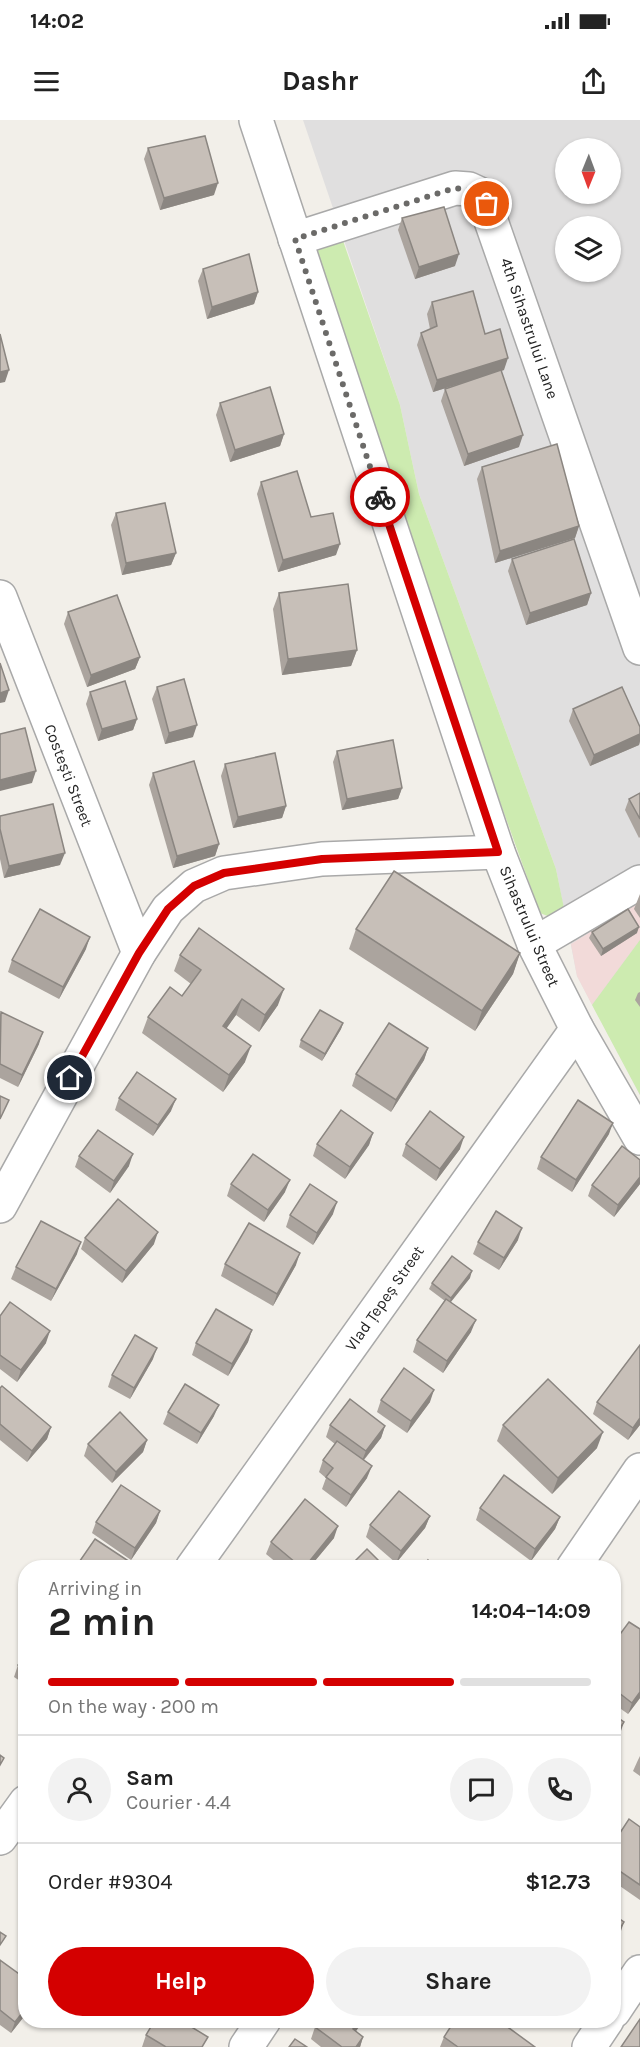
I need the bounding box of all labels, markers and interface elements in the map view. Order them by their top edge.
text: 14:02 [30,8,84,34]
icon: menu [30,65,63,98]
text: Dashr [282,65,358,97]
icon: share [577,65,610,98]
north arrow [555,138,621,204]
map controls [555,138,621,282]
pin [461,178,512,229]
icon: bag [470,187,503,220]
button: layers [555,216,621,282]
street label: 4th Sihastrului Lane [496,255,563,401]
courier [350,467,410,527]
icon: bike [364,481,397,514]
street label: Costești Street [40,721,97,829]
street label: Sihastrului Street [496,863,564,989]
pin [44,1052,95,1103]
icon: home [53,1061,86,1094]
street label: Vlad Țepeș Street [341,1242,428,1355]
text: Arriving in [48,1577,142,1600]
text: 14:04–14:09 [471,1598,591,1624]
text: 2 min [48,1599,156,1645]
text: On the way · 200 m [48,1695,219,1718]
button: person [48,1758,111,1821]
button: chat [450,1758,513,1821]
button: phone [528,1758,591,1821]
text: Sam [126,1765,174,1791]
text: Courier · 4.4 [126,1791,231,1814]
text: Order #9304 [48,1869,173,1895]
text: $12.73 [525,1869,591,1895]
button: Help [48,1947,314,2016]
button: Share [326,1947,591,2016]

